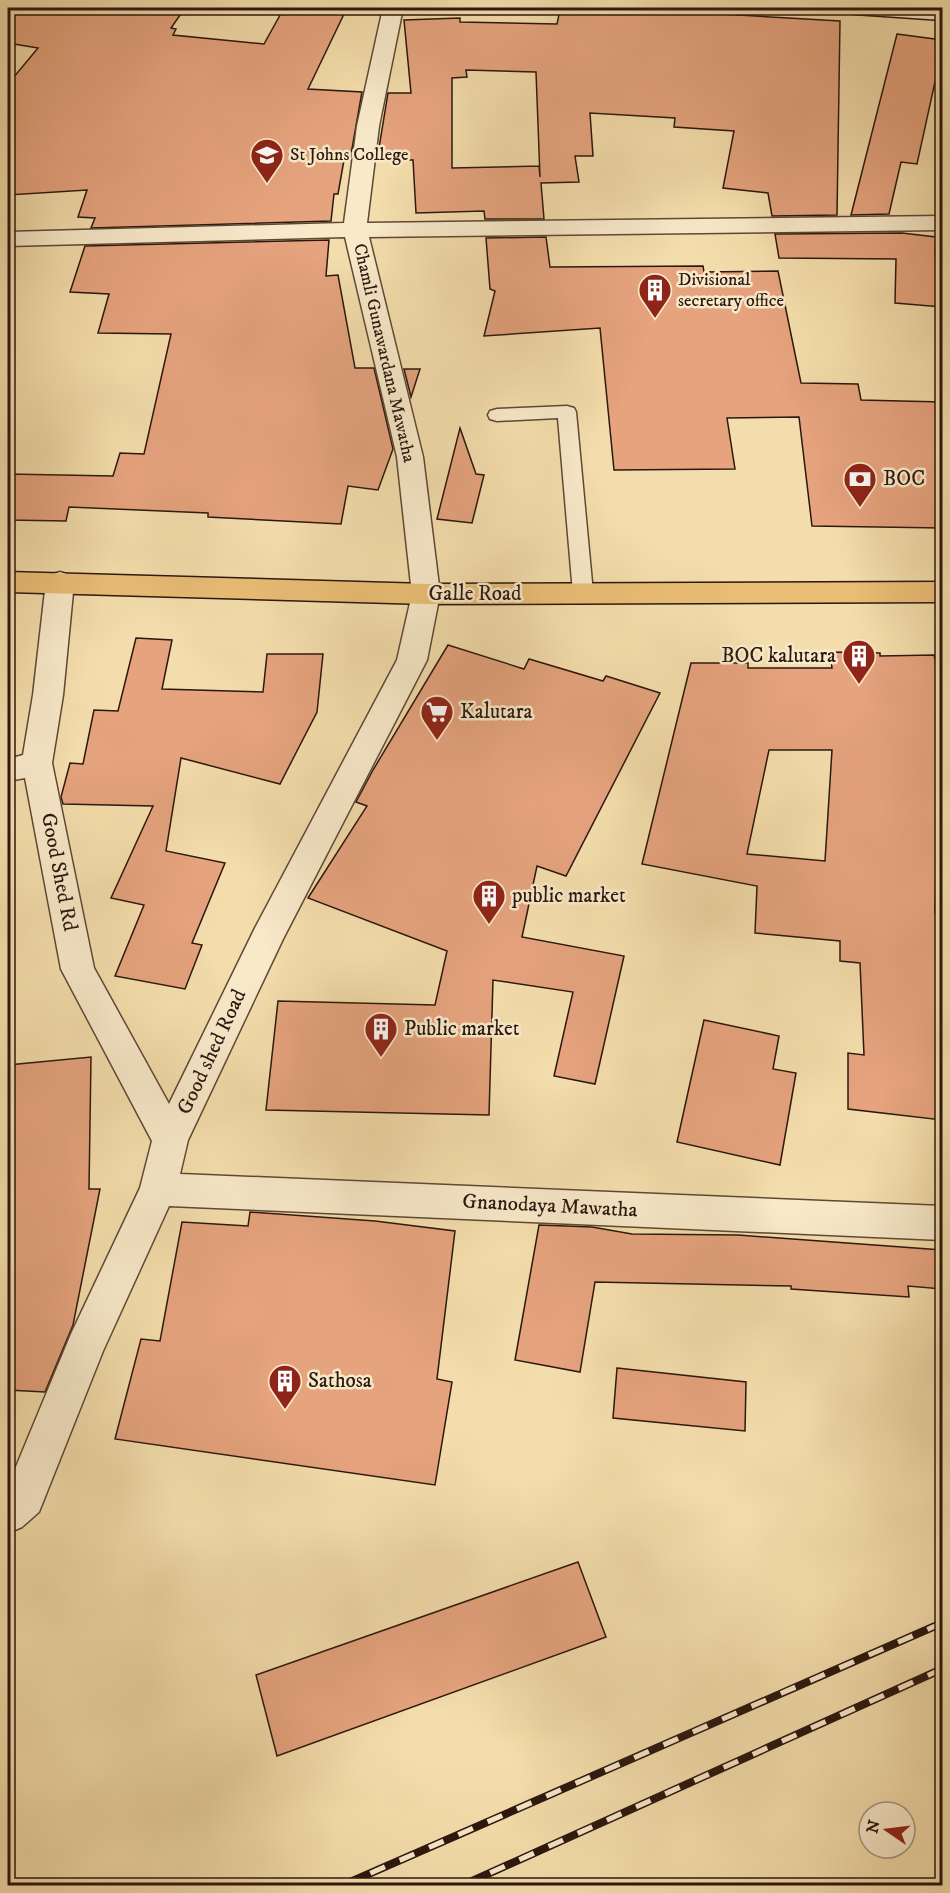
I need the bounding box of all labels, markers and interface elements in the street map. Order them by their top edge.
school or university icon: St Johns College [249,137,285,184]
place label: St Johns College [290,144,408,166]
street label: Chamli Gunawardana Mawatha [348,241,420,465]
place label: Divisional secretary office [678,269,784,312]
building icon: Divisional secretary office [637,272,673,319]
bank icon: BOC [842,461,878,508]
place label: BOC [883,466,925,492]
street label: Galle Road [429,581,522,607]
building icon: BOC kalutara [841,638,877,685]
place label: BOC kalutara [721,643,836,669]
supermarket icon: Kalutara [419,694,455,741]
place label: Kalutara [460,699,533,725]
street label: Good Shed Rd [35,811,83,934]
building icon: public market [471,878,507,925]
place label: public market [511,883,626,909]
street label: Good shed Road [172,985,253,1119]
building icon: Public market [363,1011,399,1058]
place label: Public market [404,1016,520,1042]
street label: Gnanodaya Mawatha [462,1188,638,1224]
building icon: Sathosa [267,1363,303,1410]
place label: Sathosa [308,1368,372,1394]
north arrow [857,1800,917,1860]
text: N [862,1818,885,1835]

